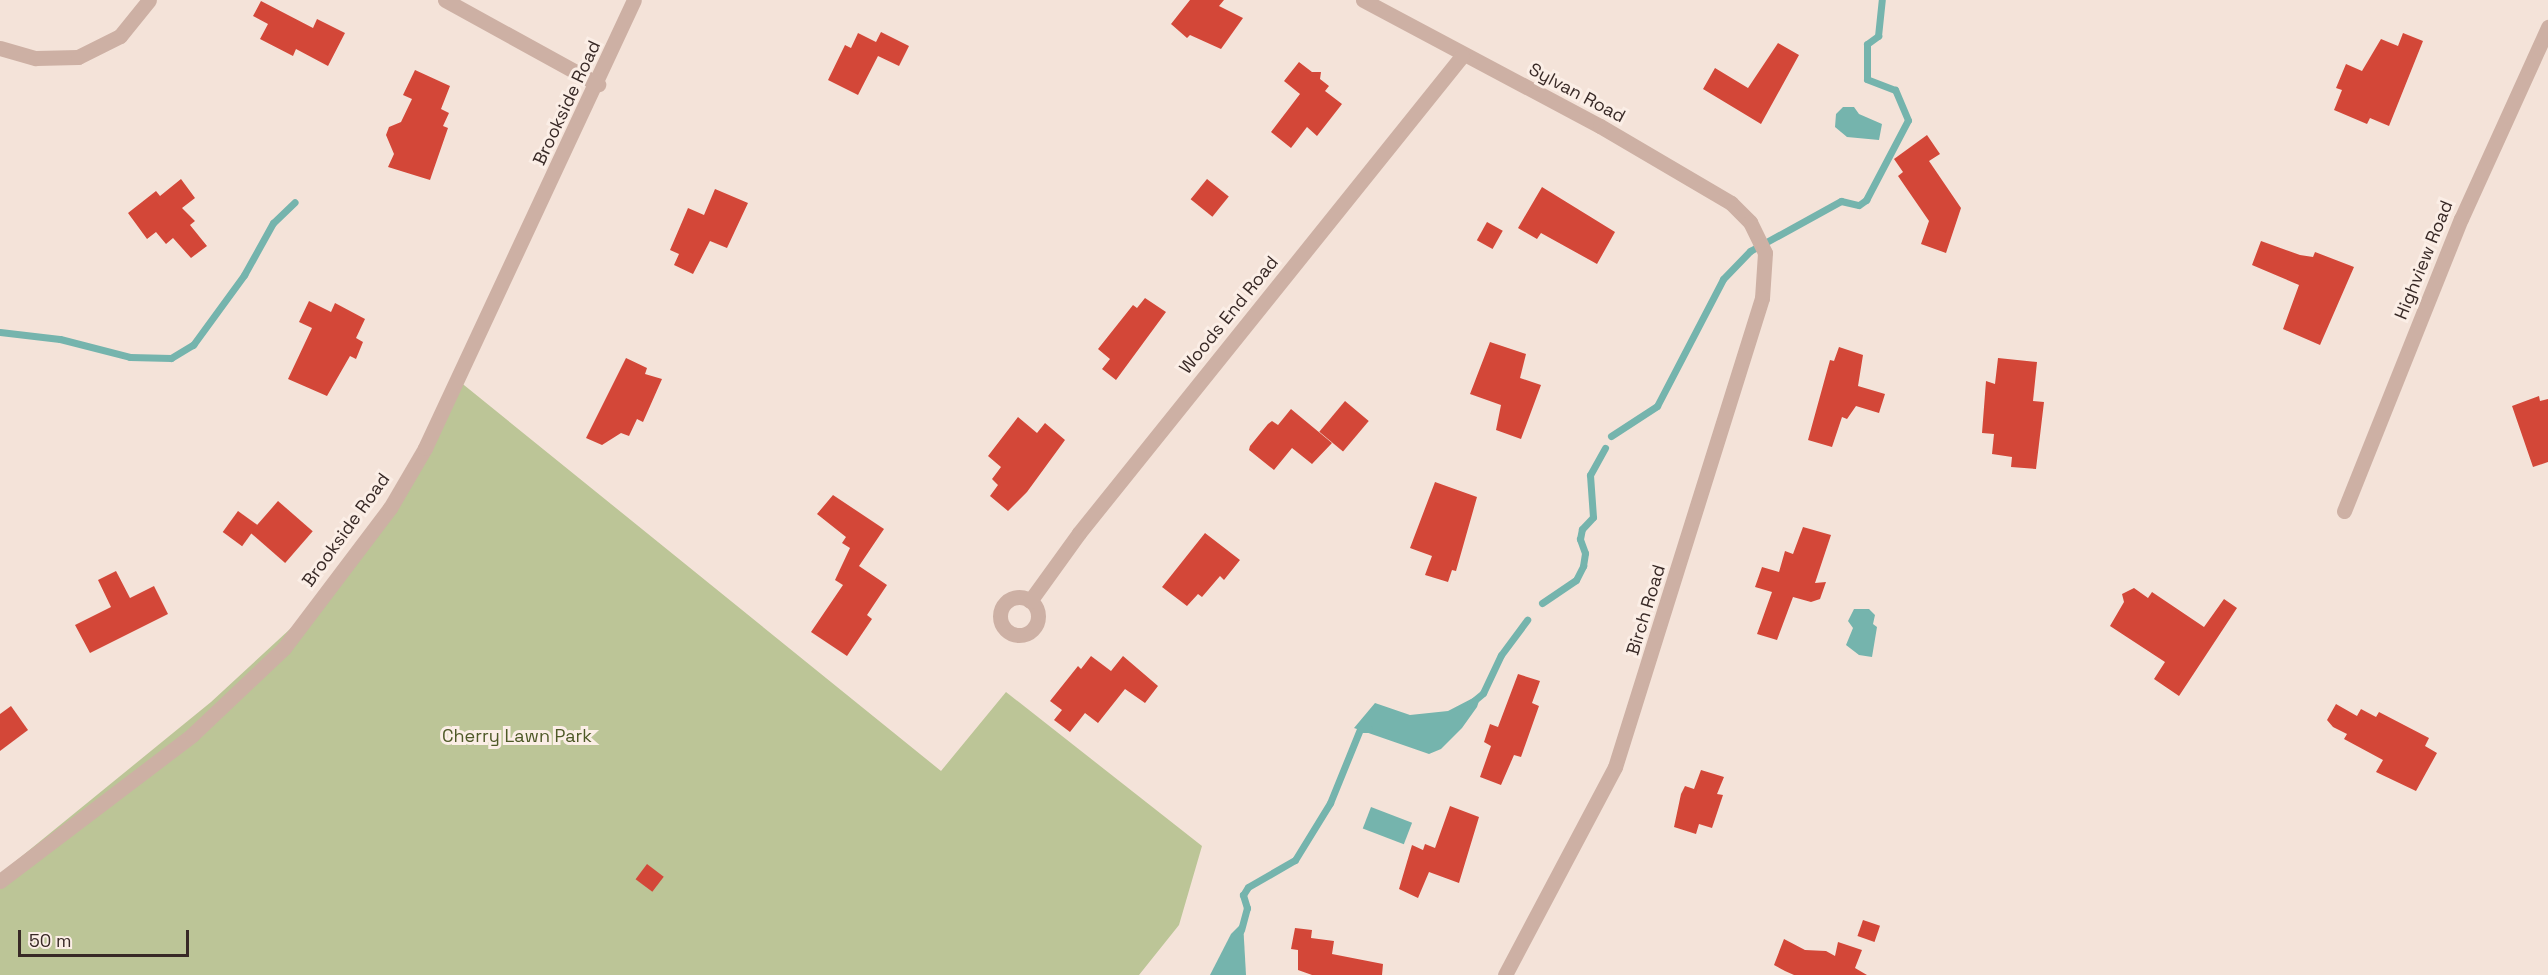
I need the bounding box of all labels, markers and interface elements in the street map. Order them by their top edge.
street label: Brookside Road [529,37,605,169]
street label: Sylvan Road [1525,59,1629,127]
street label: Highview Road [2390,197,2458,323]
street label: Woods End Road [1175,252,1283,378]
street label: Brookside Road [298,469,394,591]
street label: Birch Road [1622,562,1670,658]
park label: Cherry Lawn Park [442,725,592,747]
scale bar [21,918,192,956]
text: 50 m [29,929,71,952]

